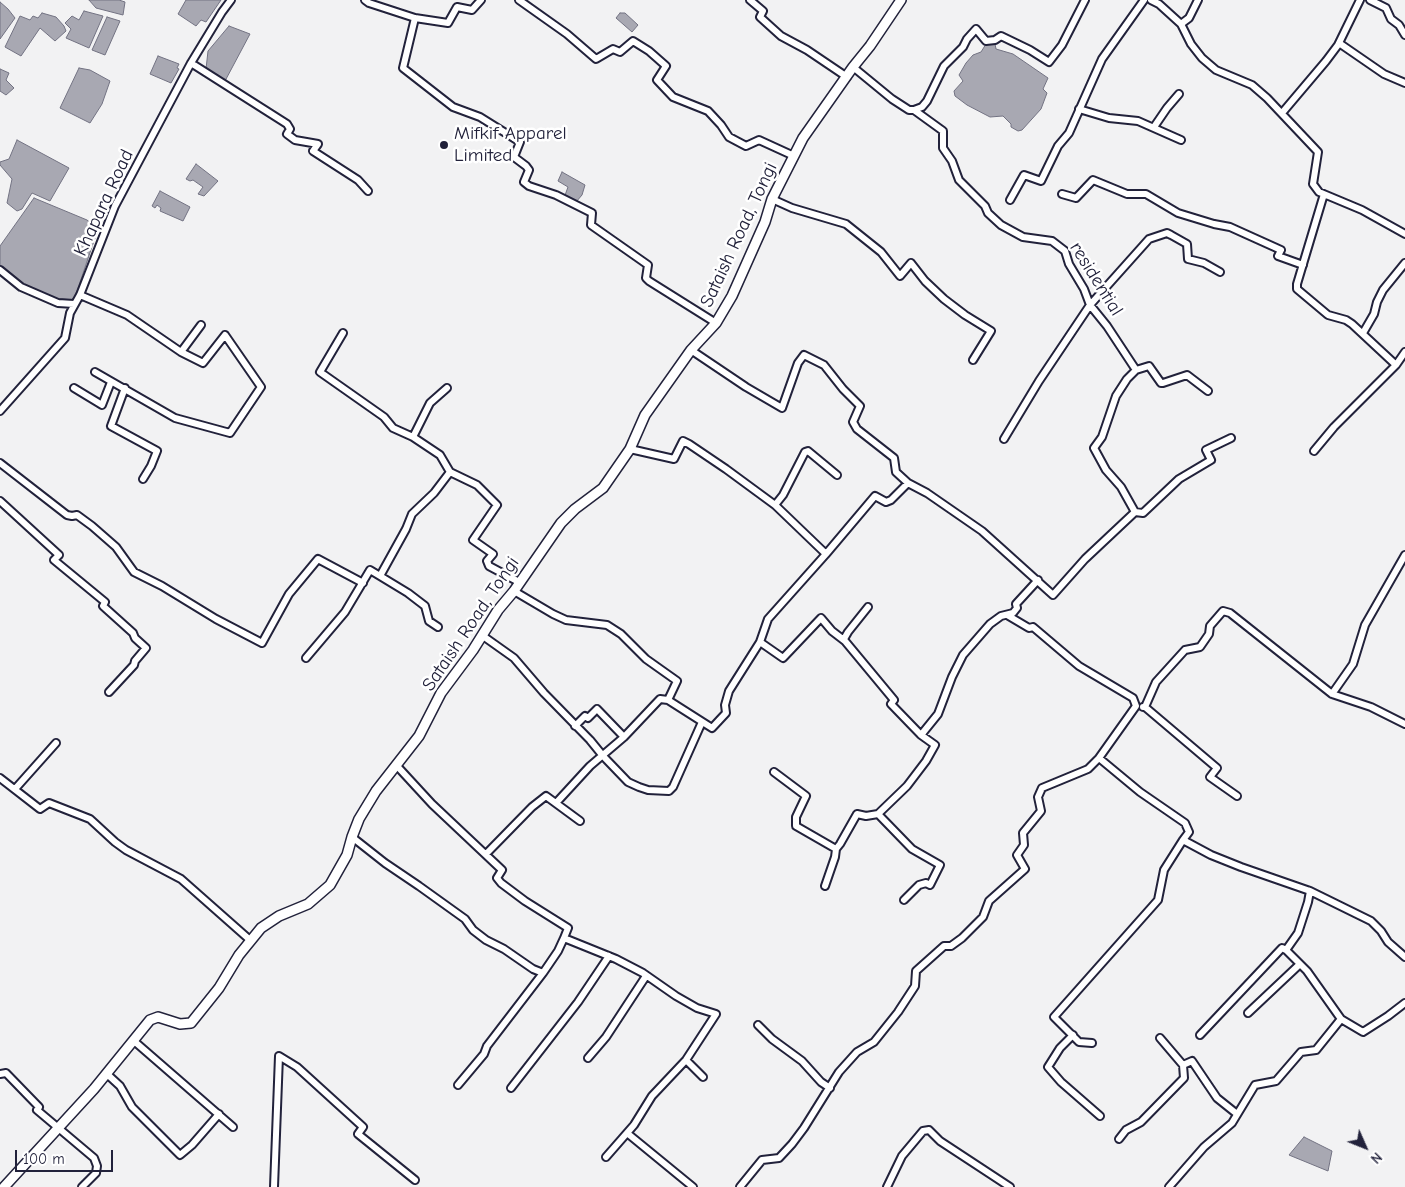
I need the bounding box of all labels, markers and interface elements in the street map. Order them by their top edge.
place label: Mifkif Apparel Limited [454,123,567,167]
marker: Mifkif Apparel Limited [438,139,450,151]
street label: Khapara Road [69,146,139,260]
street label: Sataish Road, Tongi [695,159,783,311]
street label: residential [1064,238,1128,320]
street label: Sataish Road, Tongi [418,552,524,696]
north arrow [1340,1122,1390,1172]
scale bar [18,1140,115,1172]
text: N [1367,1149,1385,1167]
text: 100 m [23,1150,65,1168]

